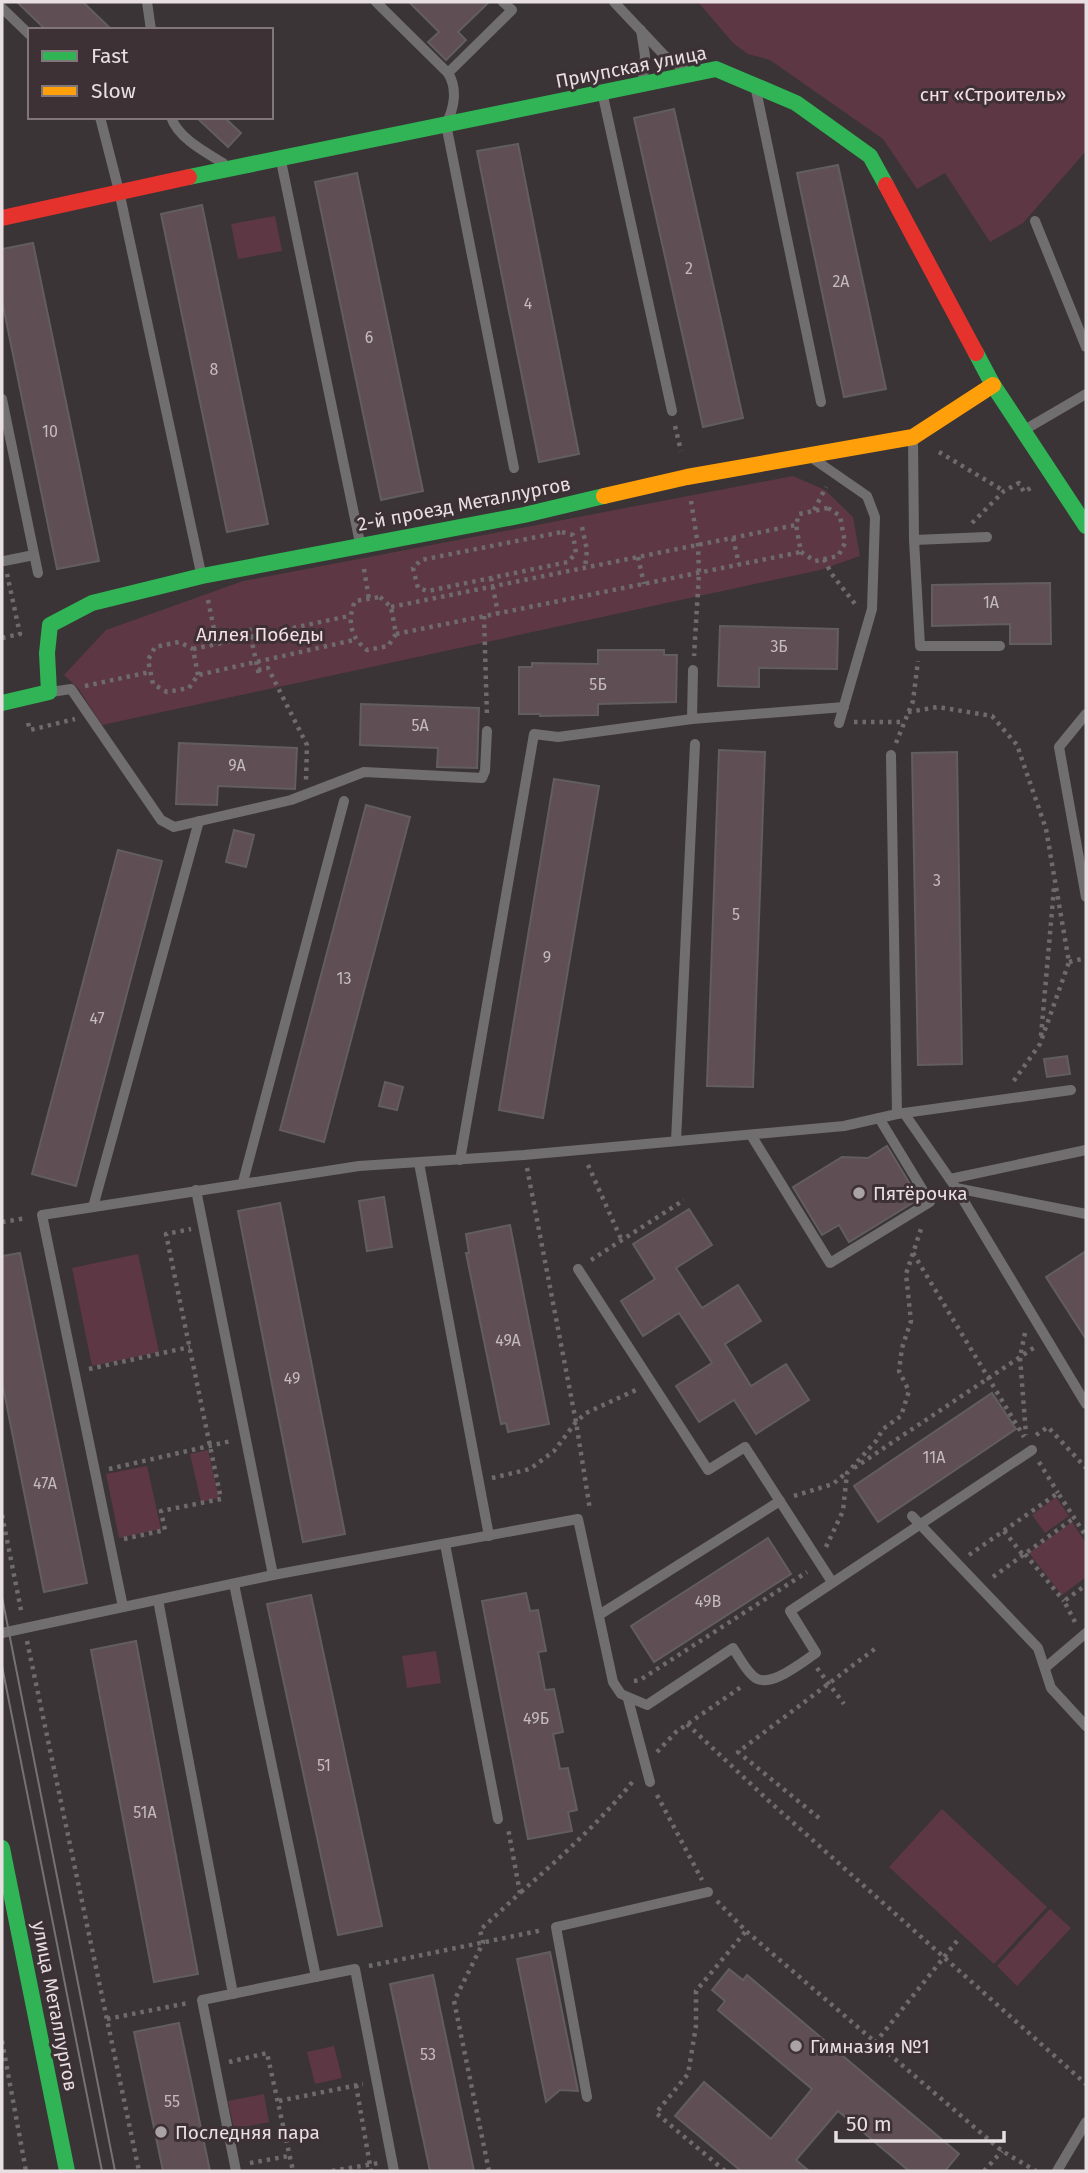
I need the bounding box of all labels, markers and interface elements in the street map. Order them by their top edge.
legend [28,28,273,119]
street label: Приупская улица [553,41,709,93]
text: Fast [91,43,129,69]
text: Slow [91,78,136,104]
park label: снт «Строитель» [920,83,1066,106]
house number: 2 [685,259,693,278]
house number: 2А [832,272,850,291]
house number: 4 [524,294,533,313]
house number: 6 [365,328,373,347]
house number: 8 [210,360,219,379]
house number: 10 [42,422,58,441]
street label: 2-й проезд Металлургов [355,472,573,536]
house number: 1А [983,593,1000,612]
park label: Аллея Победы [196,623,324,646]
house number: 3Б [770,637,788,656]
house number: 5Б [589,675,607,694]
house number: 5А [411,716,429,735]
house number: 9А [228,756,247,775]
house number: 3 [933,871,941,890]
house number: 5 [732,905,740,924]
house number: 9 [543,948,551,967]
house number: 13 [337,969,351,988]
house number: 47 [89,1009,105,1028]
place label: Пятёрочка [873,1182,968,1205]
marker: Пятёрочка [851,1185,867,1201]
house number: 49А [495,1331,522,1350]
house number: 49 [284,1369,300,1388]
house number: 11А [923,1448,946,1467]
house number: 47А [33,1474,58,1493]
house number: 49В [695,1592,721,1611]
house number: 49Б [523,1709,549,1728]
house number: 51 [317,1756,331,1775]
house number: 51А [133,1803,157,1822]
street label: улица Металлургов [27,1919,83,2093]
place label: Гимназия №1 [810,2035,930,2058]
marker: Гимназия №1 [788,2038,804,2054]
house number: 53 [420,2045,436,2064]
house number: 55 [164,2092,180,2111]
scale bar [836,2100,1004,2144]
text: 50 m [846,2111,892,2137]
place label: Последняя пара [175,2121,320,2144]
marker: Последняя пара [153,2124,169,2140]

